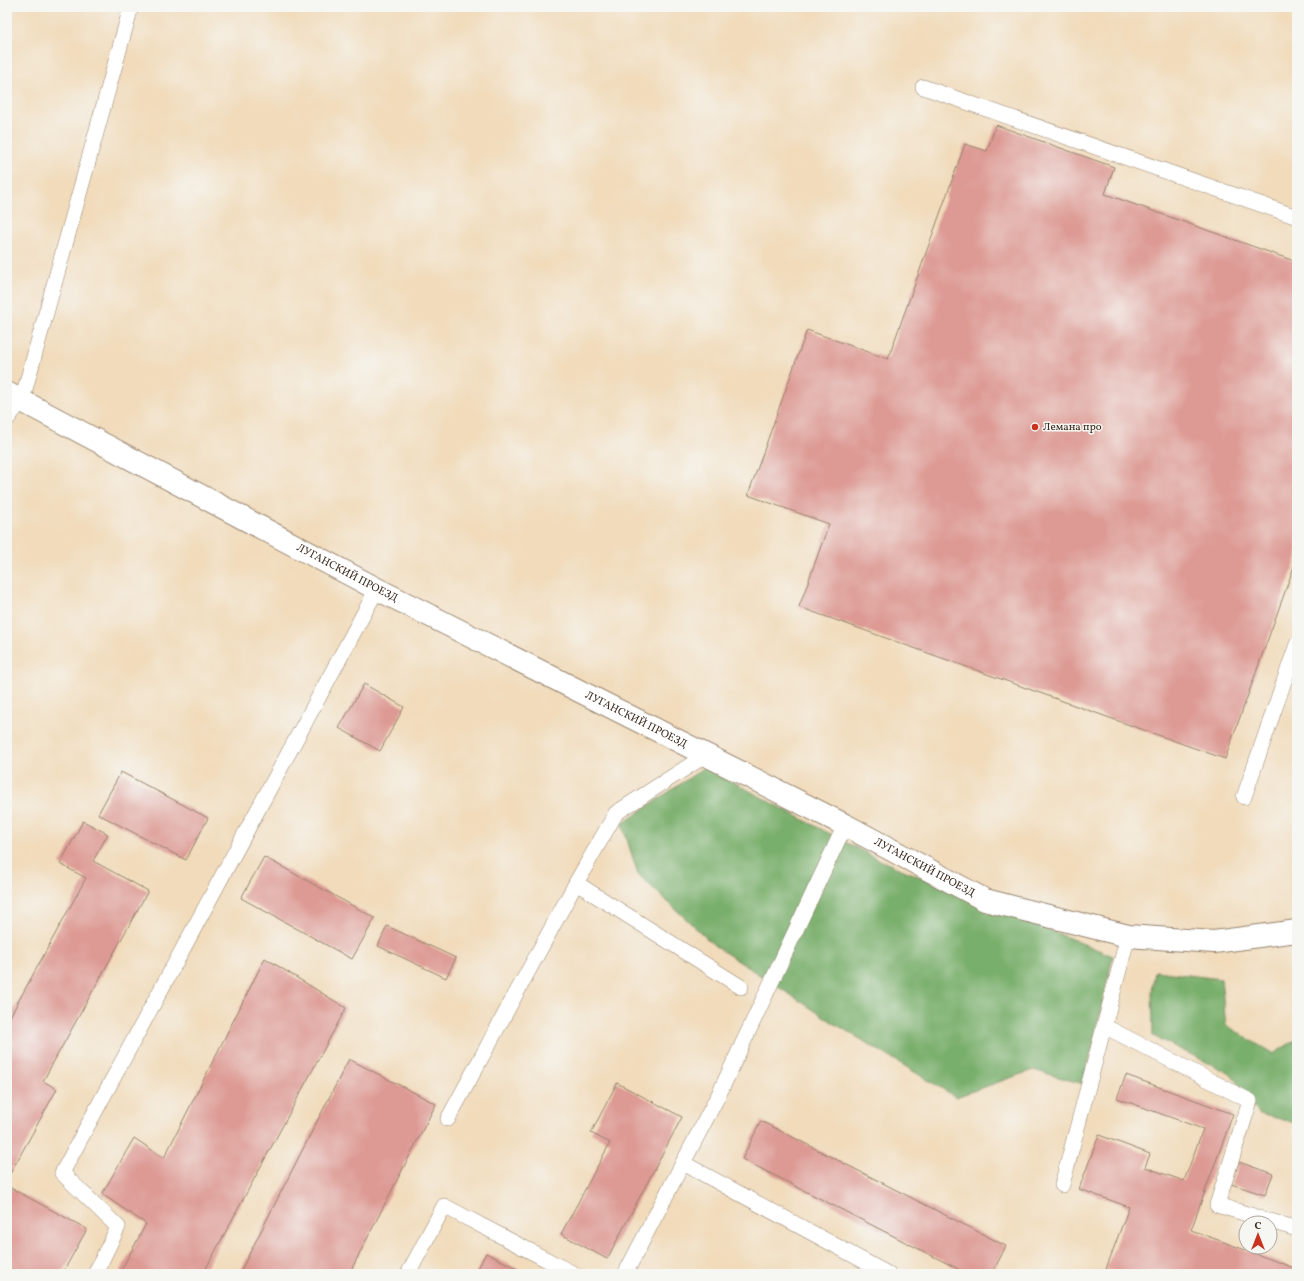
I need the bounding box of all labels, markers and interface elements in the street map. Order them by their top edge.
place label: Лемана про [1043,420,1102,435]
marker: Лемана про [1030,422,1040,432]
street label: ЛУГАНСКИЙ ПРОЕЗД [294,540,401,606]
street label: ЛУГАНСКИЙ ПРОЕЗД [583,688,690,752]
street label: ЛУГАНСКИЙ ПРОЕЗД [871,834,978,901]
north arrow [1238,1215,1278,1255]
text: С [1254,1219,1262,1234]

